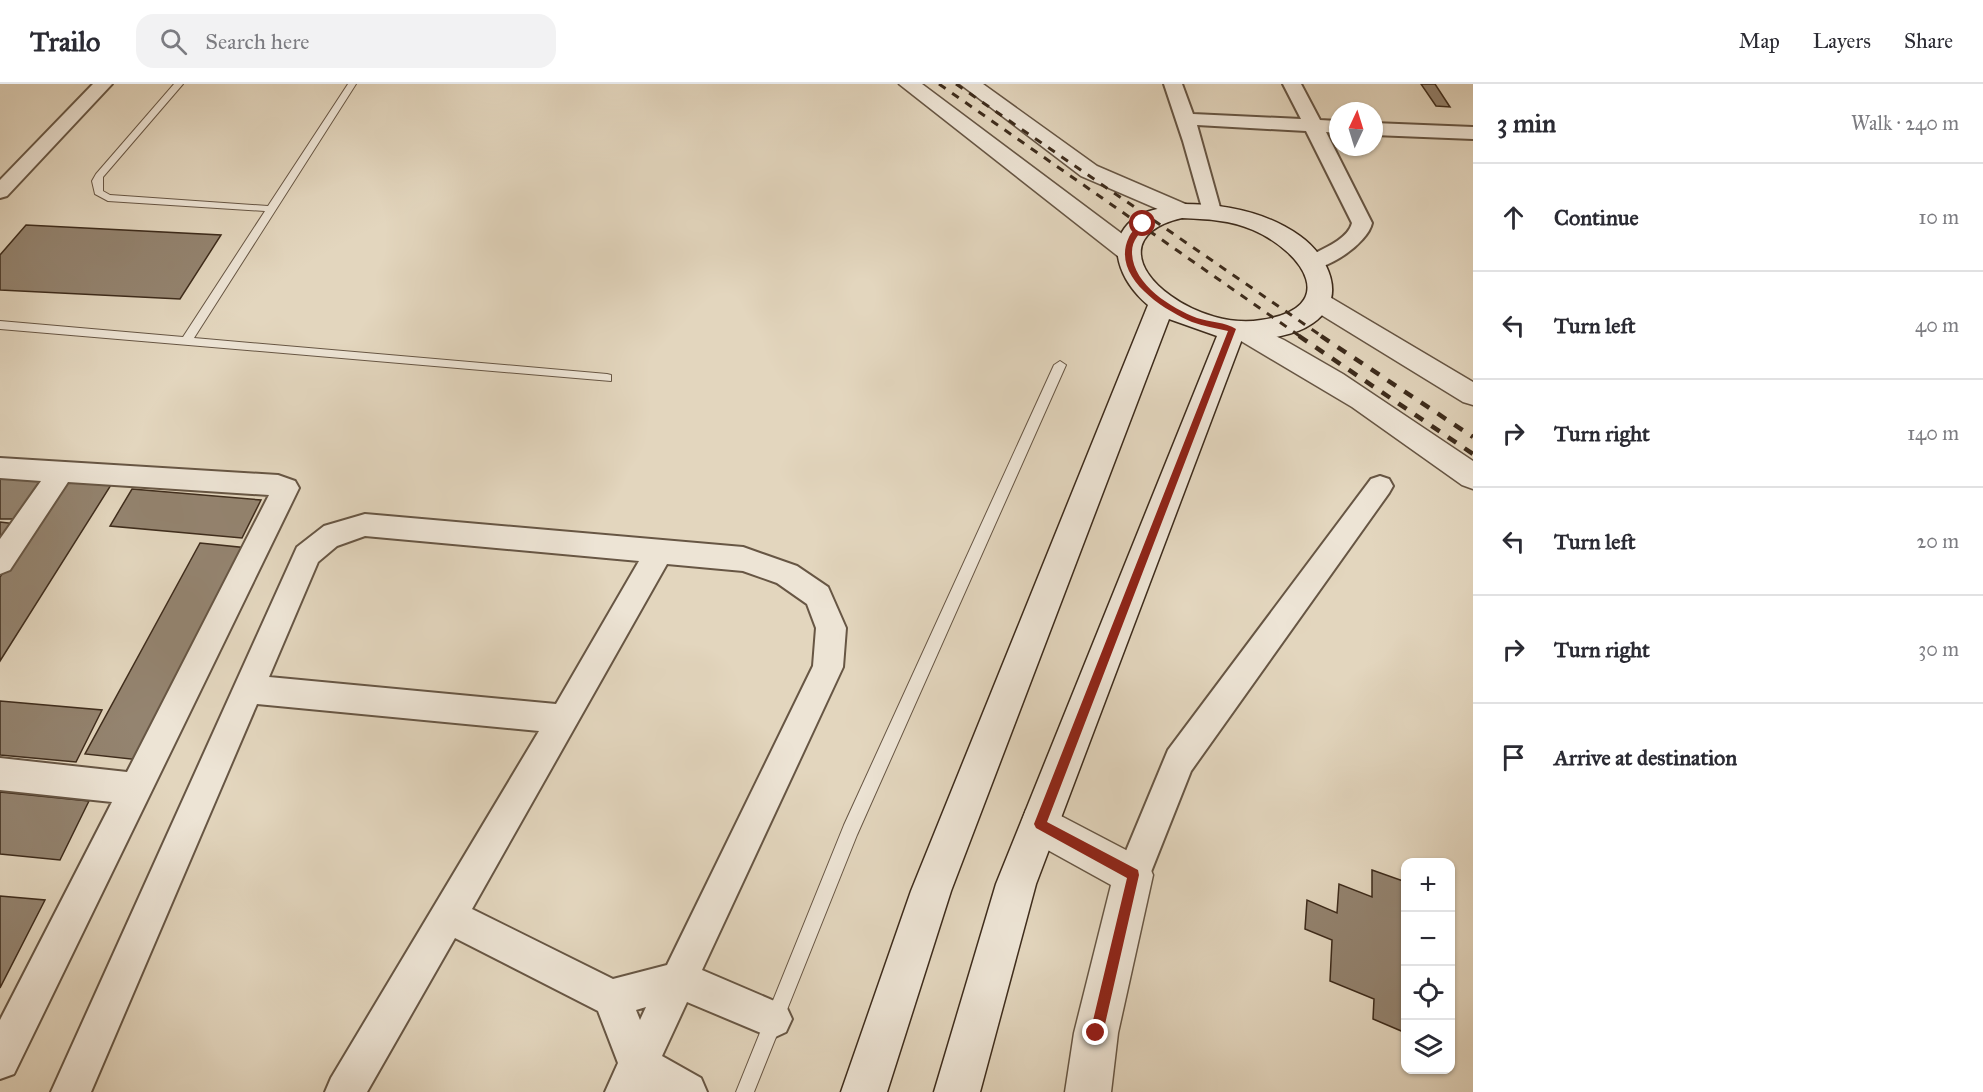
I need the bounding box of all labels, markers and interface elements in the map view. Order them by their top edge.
search box [136,14,556,68]
text: Trailo [30,24,100,59]
icon: search [157,25,190,58]
text: Search here [205,28,309,55]
text: Map [1739,28,1780,54]
text: Layers [1813,28,1871,54]
text: Share [1904,28,1953,54]
north arrow [1329,102,1383,156]
text: 3 min [1497,107,1556,139]
text: Walk · 240 m [1851,111,1959,135]
icon: ahead [1497,201,1530,234]
text: Continue [1554,204,1639,231]
text: 10 m [1918,205,1959,229]
route start [1129,210,1155,236]
icon: left [1497,309,1530,342]
text: Turn left [1554,312,1636,339]
text: 40 m [1915,313,1959,337]
icon: right [1497,417,1530,450]
text: Turn right [1554,420,1650,447]
text: 140 m [1907,421,1959,445]
icon: left [1497,525,1530,558]
text: Turn left [1554,528,1636,555]
text: 20 m [1916,529,1959,553]
icon: right [1497,633,1530,666]
text: Turn right [1554,636,1650,663]
text: 30 m [1918,637,1959,661]
icon: arrive [1497,741,1530,774]
text: Arrive at destination [1554,744,1737,771]
map controls [1401,858,1455,1074]
button: + [1401,858,1455,912]
button: − [1401,912,1455,966]
button: locate [1401,966,1455,1020]
route end [1082,1019,1108,1045]
button: layers [1401,1020,1455,1074]

